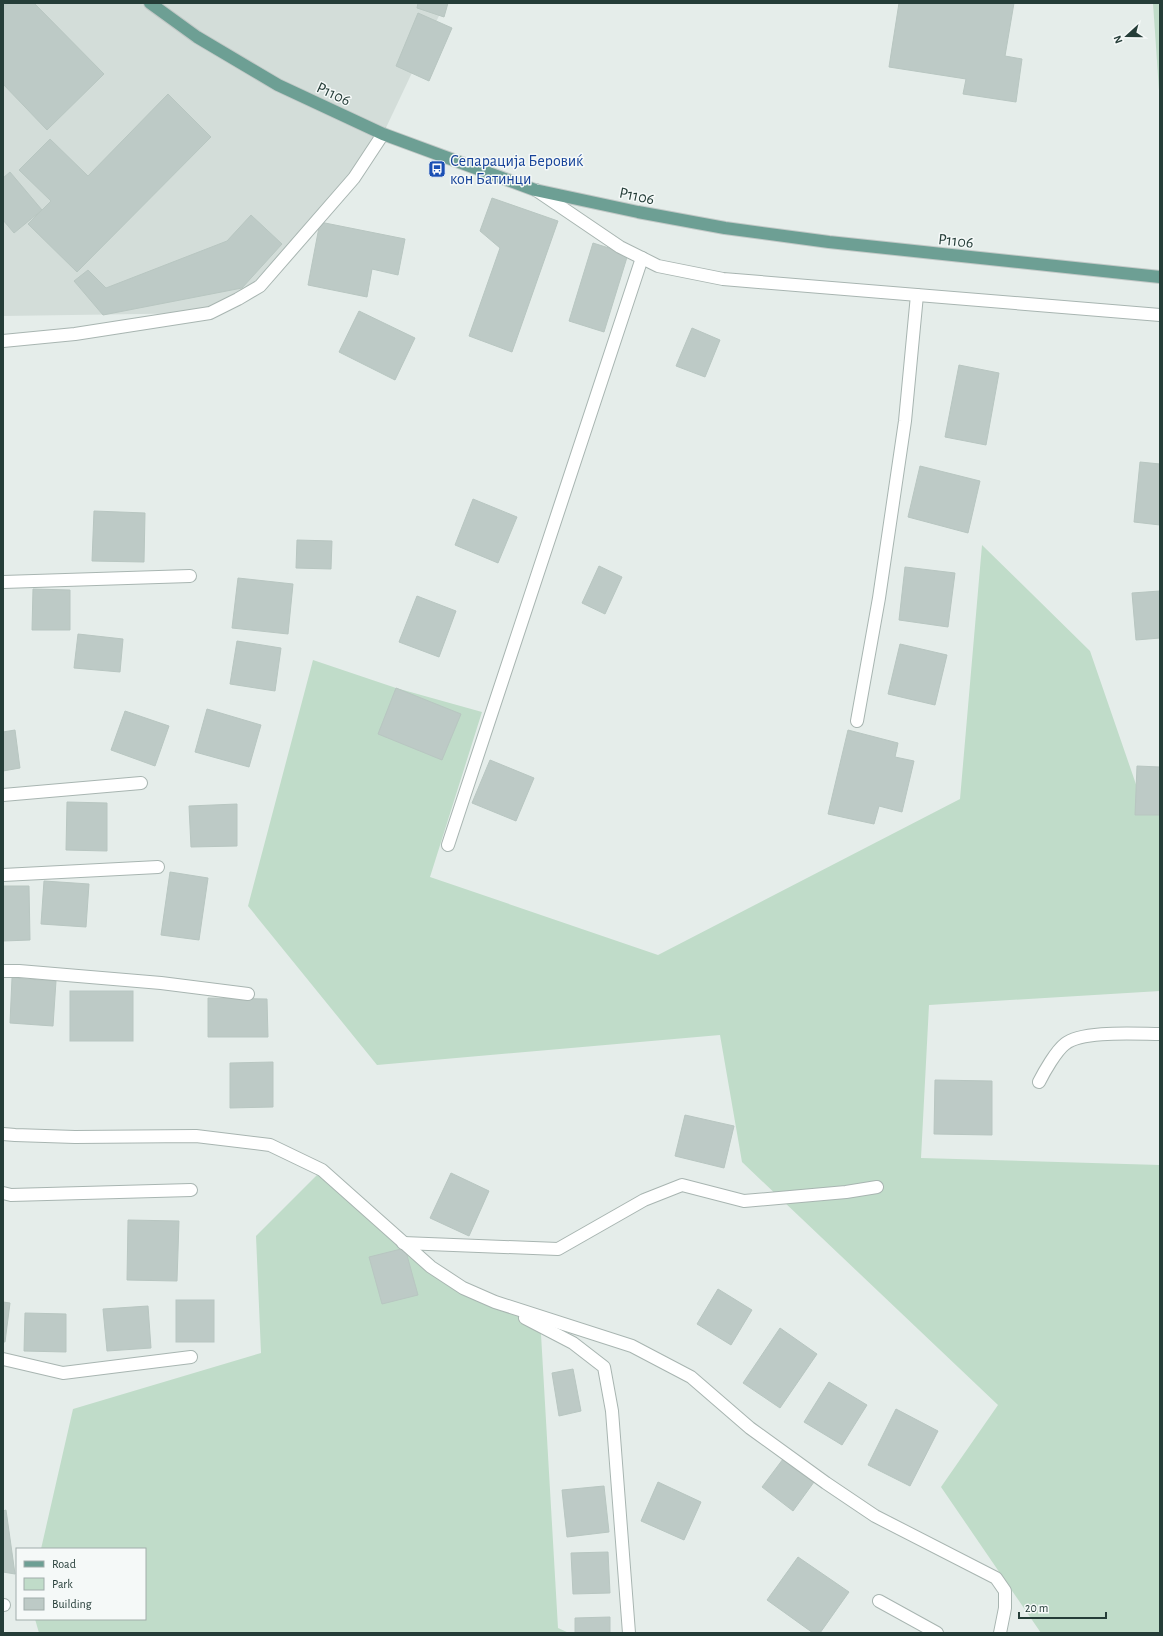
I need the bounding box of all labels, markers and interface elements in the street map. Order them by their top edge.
north arrow [1107,16,1147,56]
text: N [1112,34,1125,45]
street label: P1106 [314,79,353,109]
place label: Сепарација Беровиќ кон Батинци [450,153,584,187]
bus stop icon: Сепарација Беровиќ кон Батинци [427,159,447,179]
street label: P1106 [618,184,656,207]
street label: P1106 [938,231,974,251]
legend [16,1548,146,1620]
text: Road [52,1558,76,1570]
text: Park [52,1578,73,1590]
scale bar [1019,1594,1106,1620]
text: Building [52,1598,92,1610]
text: 20 m [1025,1602,1048,1614]

